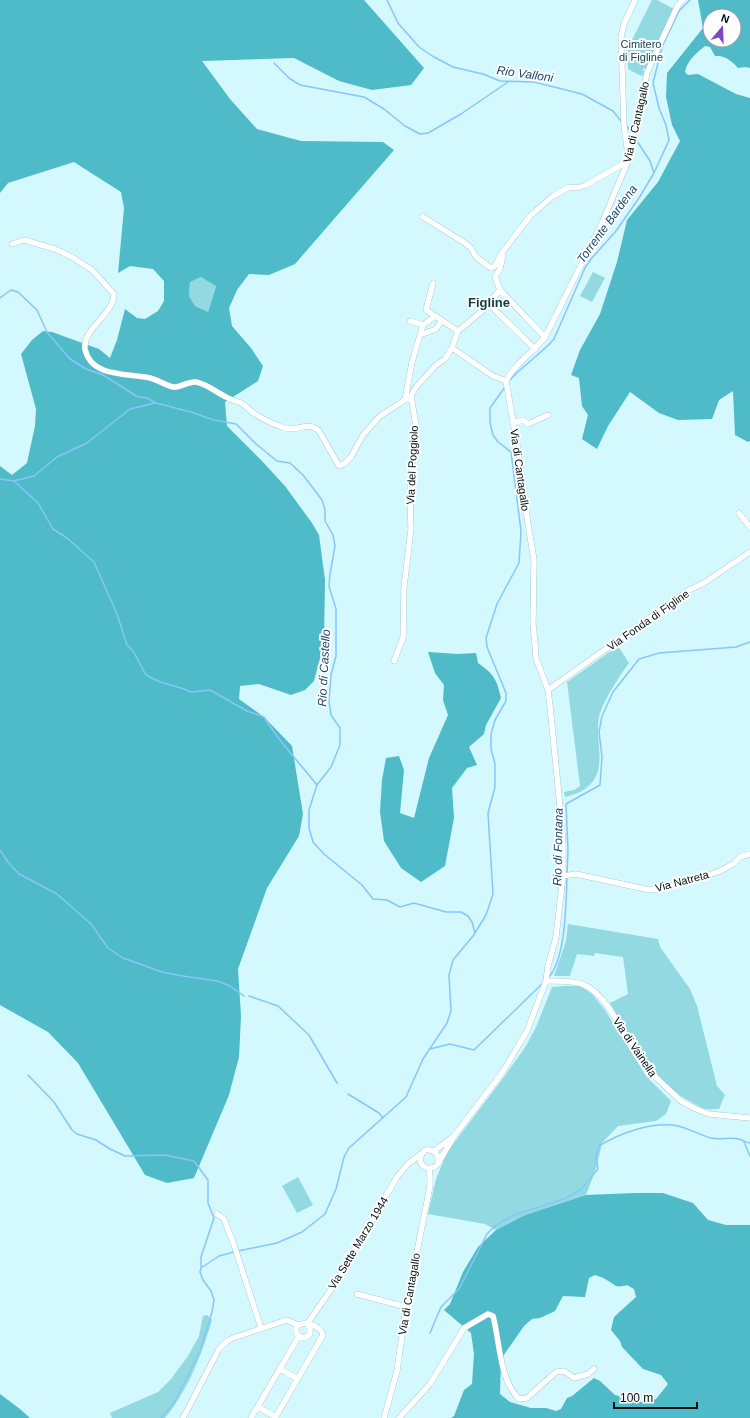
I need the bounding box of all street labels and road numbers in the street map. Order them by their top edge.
street label: Via di Cantagallo [621,80,651,164]
street label: Via del Poggiolo [404,425,420,505]
street label: Via di Cantagallo [508,428,532,512]
street label: Via Fonda di Figline [605,587,691,653]
street label: Via Natreta [654,868,711,894]
street label: Via di Vainella [611,1015,660,1080]
street label: Via Sette Marzo 1944 [326,1195,390,1291]
street label: Via di Cantagallo [396,1252,422,1336]

